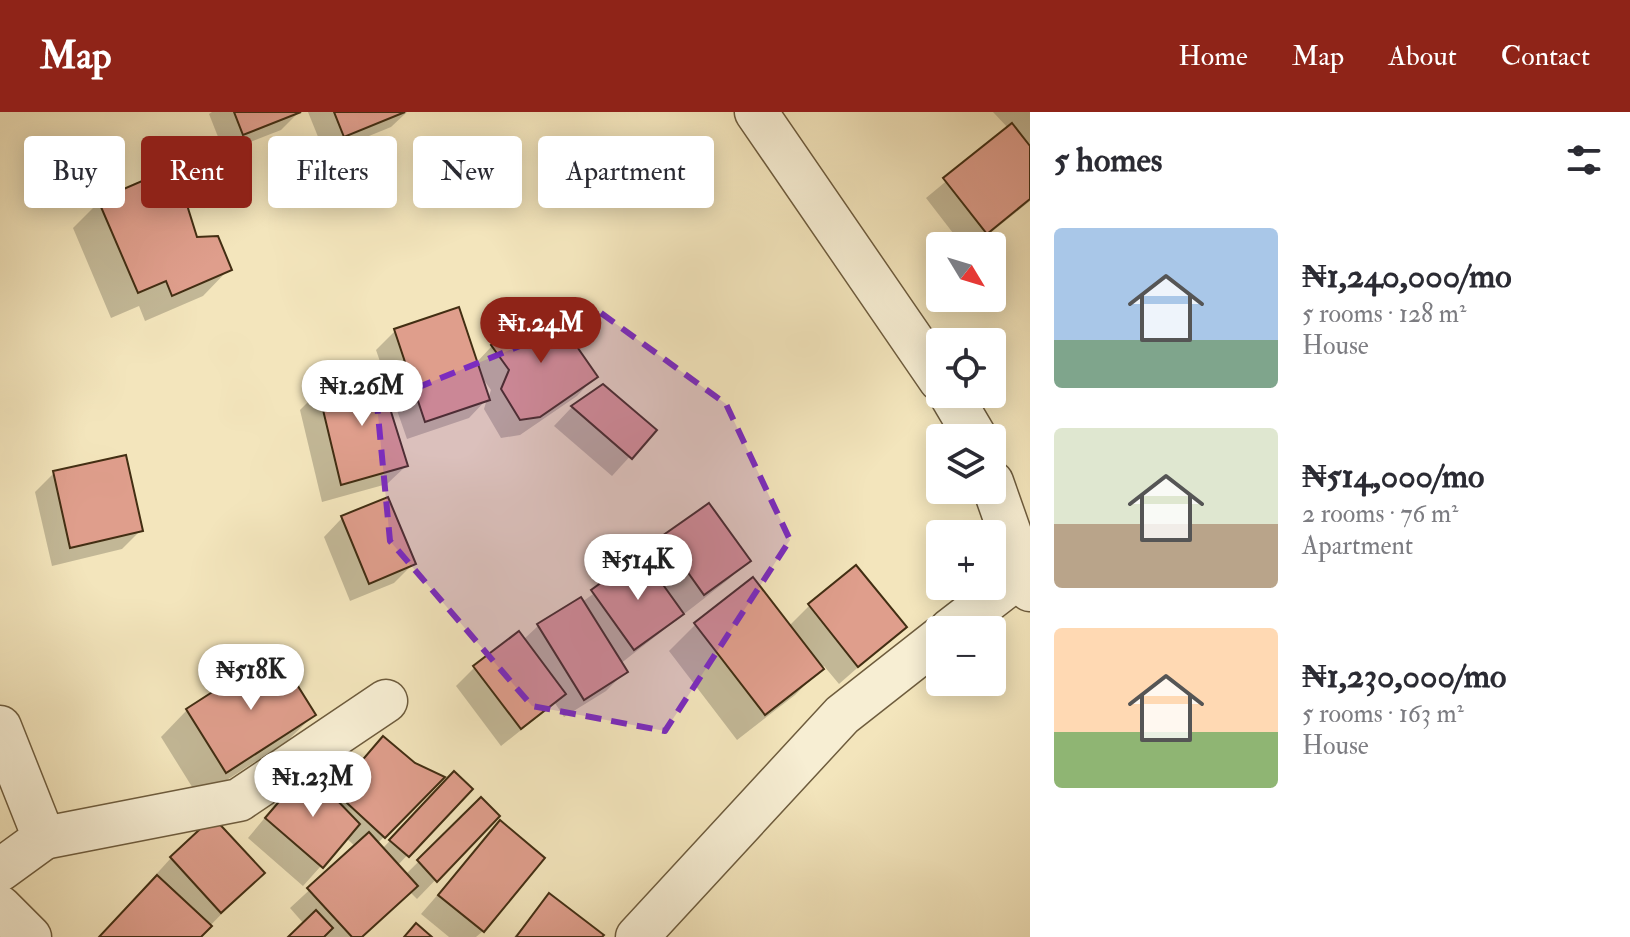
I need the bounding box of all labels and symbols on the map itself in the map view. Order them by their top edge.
north arrow [926,232,1006,312]
pin: ₦1.24M [476,297,606,365]
pin: ₦1.26M [297,360,427,428]
pin: ₦514K [582,534,694,602]
pin: ₦518K [195,644,307,712]
pin: ₦1.23M [248,751,378,819]

